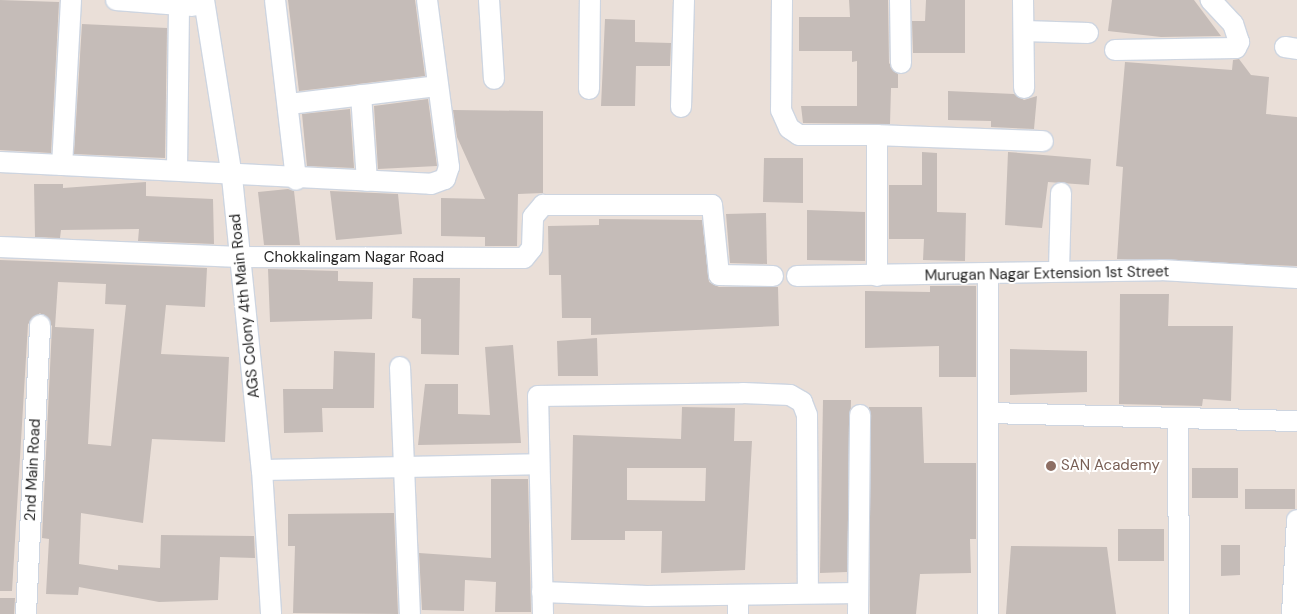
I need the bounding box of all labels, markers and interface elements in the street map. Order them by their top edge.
street label: AGS Colony 4th Main Road [226,213,264,399]
street label: Chokkalingam Nagar Road [264,249,444,267]
street label: Murugan Nagar Extension 1st Street [925,263,1169,285]
street label: 2nd Main Road [21,418,45,522]
place label: SAN Academy [1061,457,1160,475]
marker: SAN Academy [1045,460,1057,472]

